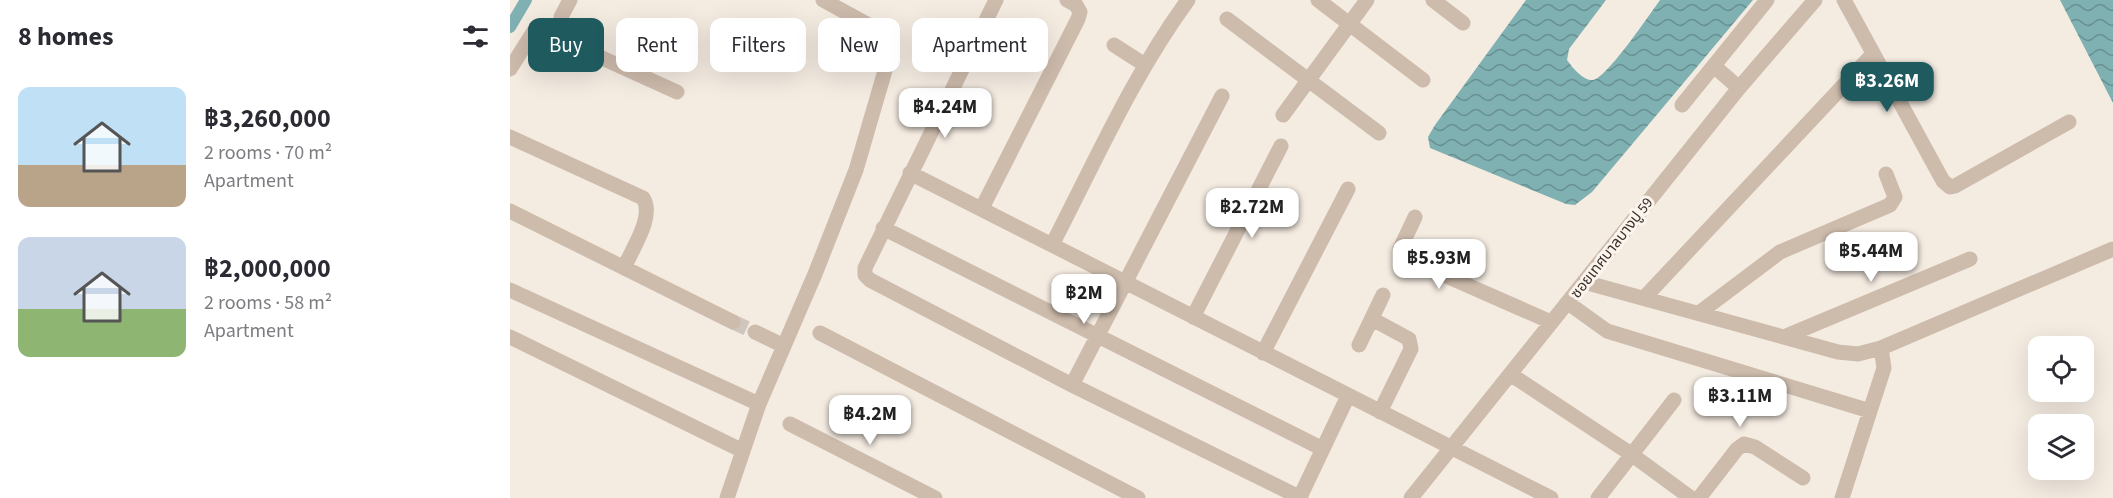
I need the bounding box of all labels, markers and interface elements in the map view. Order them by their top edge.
text: 8 homes [18,18,113,55]
chip: Buy [528,18,604,72]
chip: Rent [616,18,698,72]
chip: Filters [710,18,806,72]
chip: New [818,18,900,72]
chip: Apartment [912,18,1048,72]
icon: filters [459,20,492,53]
pin: ฿3.26M [1838,62,1936,113]
text: ฿3.26M [1855,67,1919,95]
pin: ฿4.24M [896,88,994,139]
text: ฿4.24M [913,93,977,121]
text: ฿3,260,000 [204,100,331,137]
icon: home [66,111,138,183]
text: 2 rooms · 70 m² [204,139,332,167]
text: Apartment [204,167,294,195]
pin: ฿2.72M [1203,188,1301,239]
text: ฿2.72M [1220,193,1284,221]
street label: ซอยเทศบาลบางปู 59 [1566,193,1658,303]
pin: ฿5.44M [1822,232,1920,283]
text: ฿5.44M [1839,237,1903,265]
pin: ฿5.93M [1390,239,1488,290]
text: ฿5.93M [1407,244,1471,272]
text: ฿2,000,000 [204,250,331,287]
icon: home [66,261,138,333]
pin: ฿2M [1055,274,1113,325]
text: ฿2M [1065,279,1103,307]
text: 2 rooms · 58 m² [204,289,332,317]
text: Apartment [204,317,294,345]
map controls [2028,336,2094,480]
button: locate [2028,336,2094,402]
pin: ฿3.11M [1691,377,1789,428]
text: ฿3.11M [1708,382,1772,410]
pin: ฿4.2M [828,395,912,446]
text: ฿4.2M [843,400,897,428]
button: layers [2028,414,2094,480]

